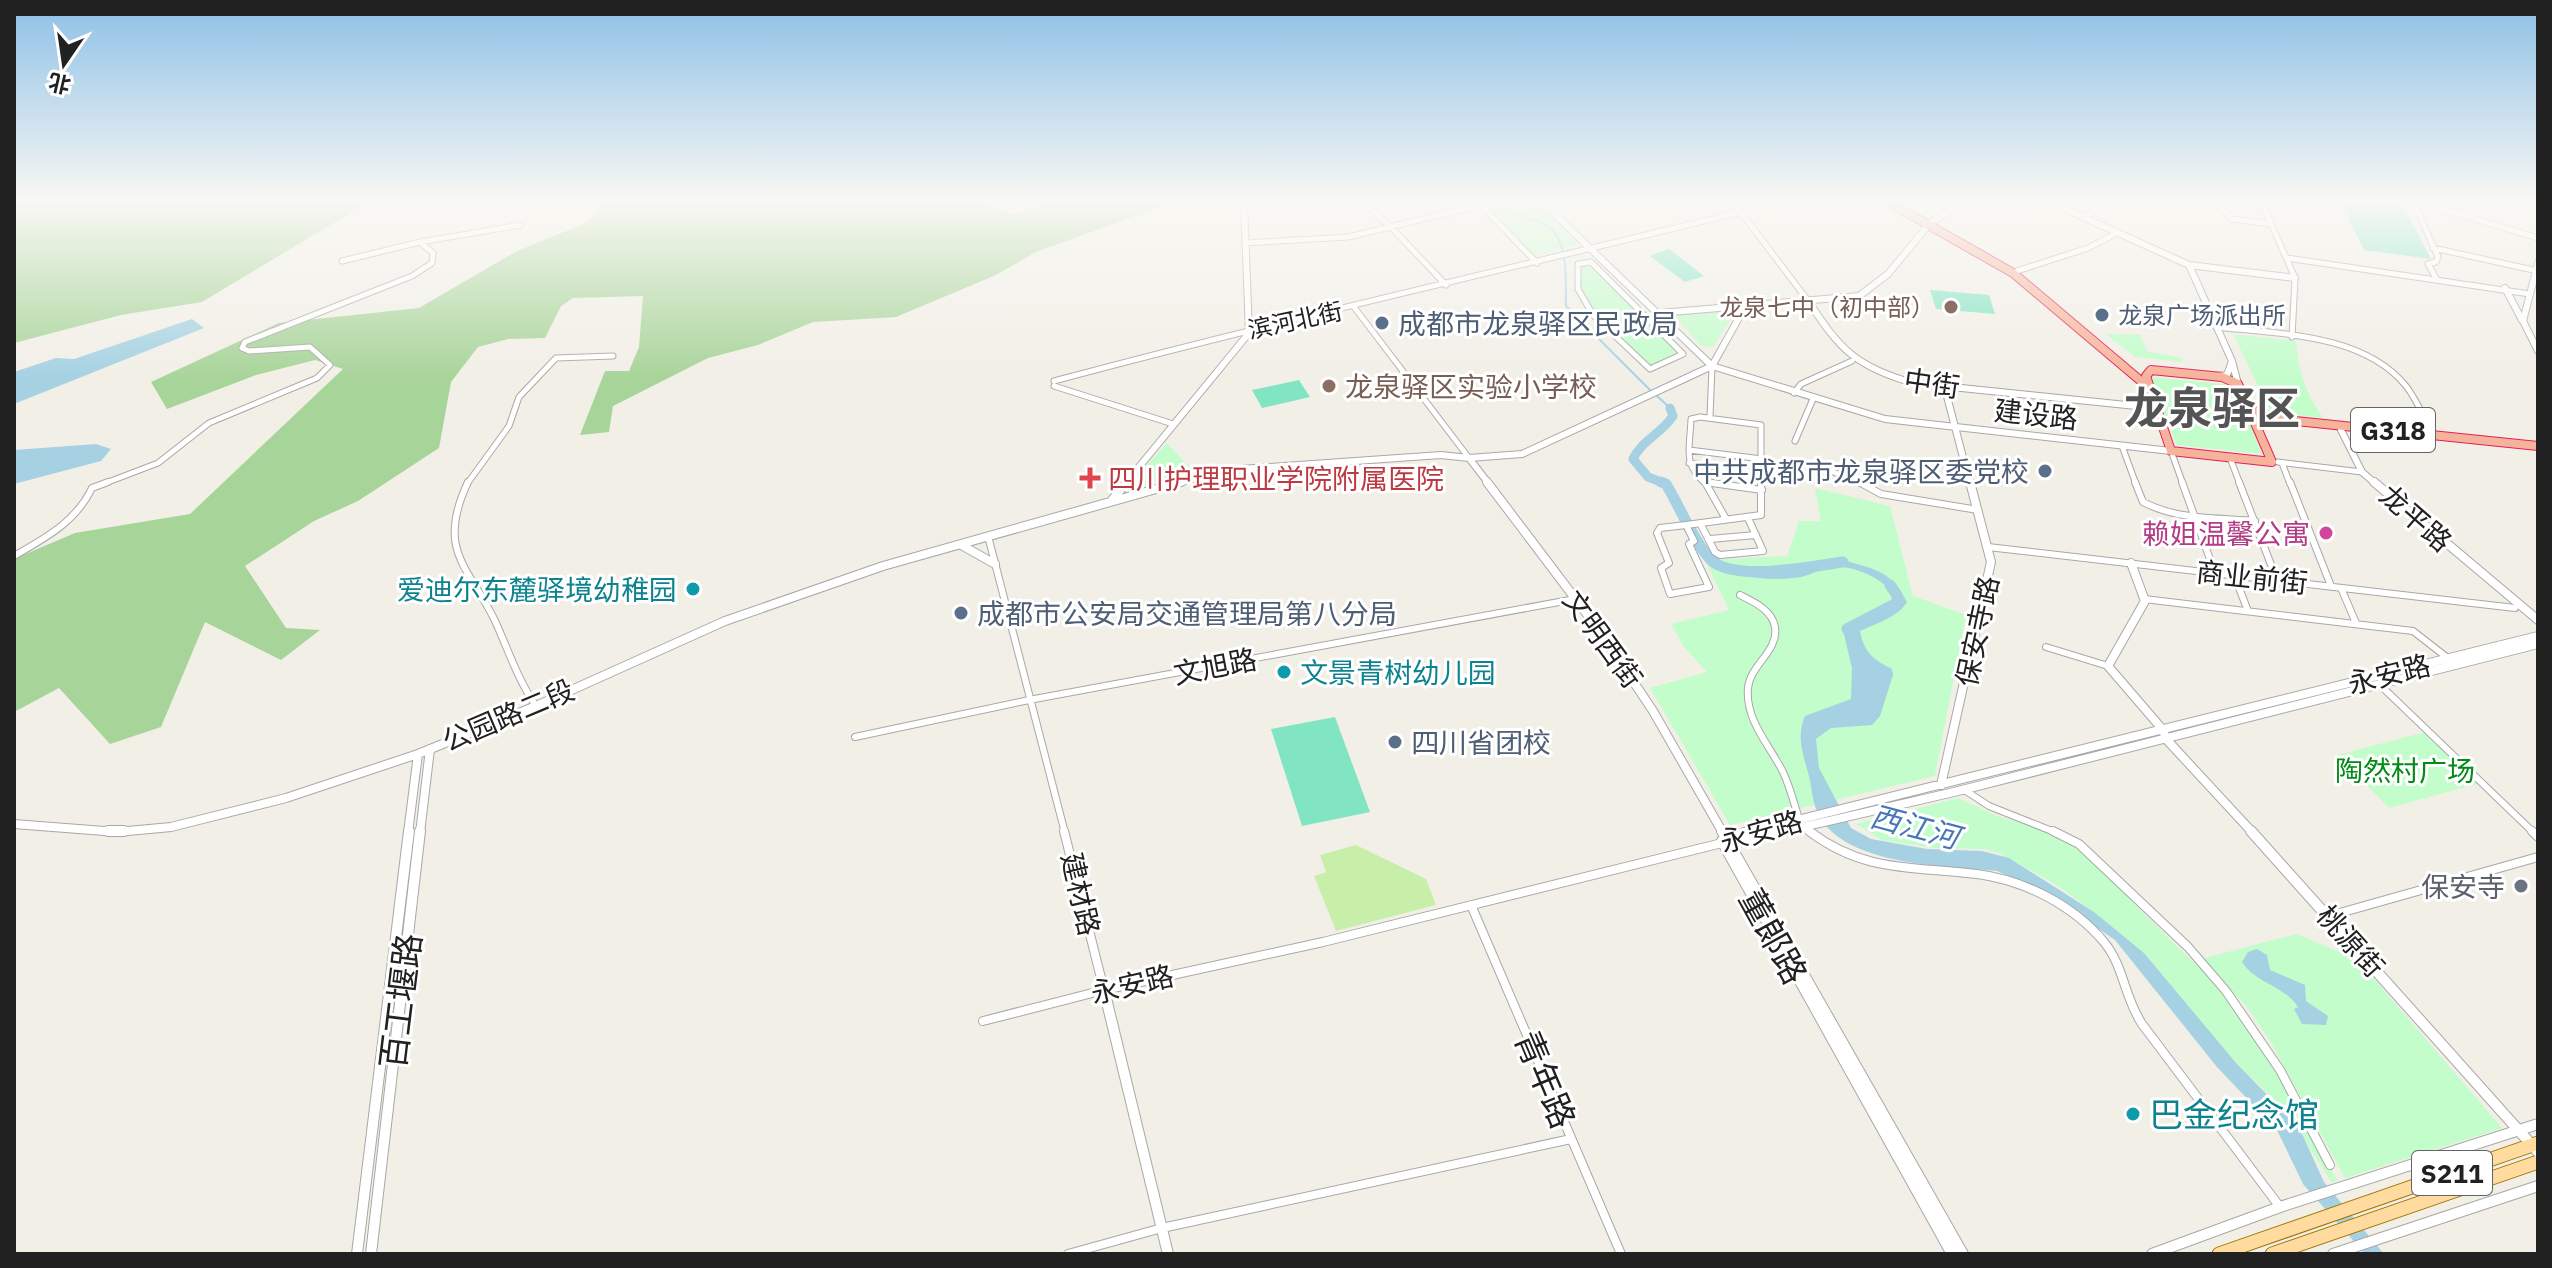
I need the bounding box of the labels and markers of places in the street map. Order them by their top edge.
place label: 龙泉七中（初中部） [1719,291,1935,323]
marker: 龙泉七中（初中部） [1942,298,1960,316]
place label: 龙泉广场派出所 [2118,299,2286,331]
place label: 成都市龙泉驿区民政局 [1398,305,1678,342]
marker: 龙泉广场派出所 [2093,306,2111,324]
marker: 成都市龙泉驿区民政局 [1373,314,1391,332]
place label: 龙泉驿区实验小学校 [1345,368,1597,405]
marker: 龙泉驿区实验小学校 [1320,377,1338,395]
place label: 中共成都市龙泉驿区委党校 [1693,453,2029,490]
place label: 四川护理职业学院附属医院 [1108,460,1444,497]
marker: 中共成都市龙泉驿区委党校 [2036,462,2054,480]
marker: 四川护理职业学院附属医院 [1079,467,1101,489]
place label: 赖姐温馨公寓 [2142,515,2310,552]
marker: 赖姐温馨公寓 [2317,524,2335,542]
place label: 爱迪尔东麓驿境幼稚园 [397,571,677,608]
marker: 爱迪尔东麓驿境幼稚园 [684,580,702,598]
place label: 成都市公安局交通管理局第八分局 [977,595,1397,632]
marker: 成都市公安局交通管理局第八分局 [952,604,970,622]
place label: 文景青树幼儿园 [1300,654,1496,691]
marker: 文景青树幼儿园 [1275,663,1293,681]
place label: 四川省团校 [1411,724,1551,761]
marker: 四川省团校 [1386,733,1404,751]
place label: 保安寺 [2421,868,2505,905]
marker: 保安寺 [2512,877,2530,895]
place label: 巴金纪念馆 [2149,1092,2319,1136]
marker: 巴金纪念馆 [2124,1105,2142,1123]

